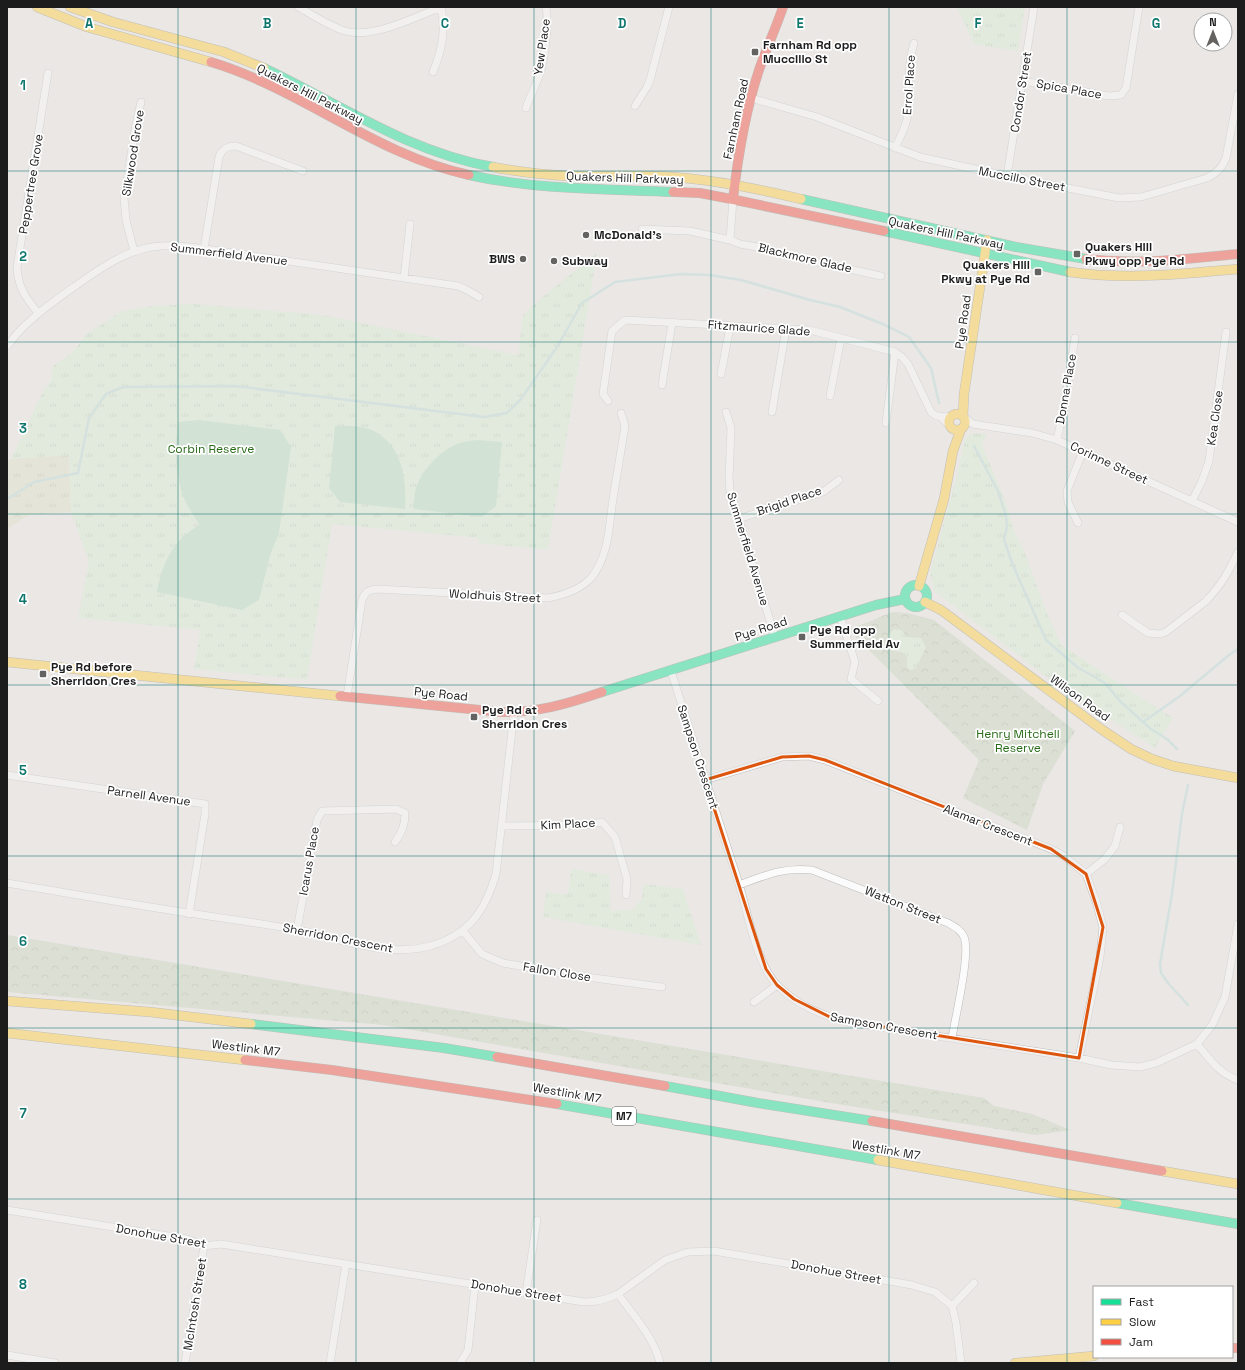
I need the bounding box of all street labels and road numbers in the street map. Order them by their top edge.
street label: Yew Place [530,18,554,76]
street label: Condor Street [1007,50,1035,134]
street label: Errol Place [899,54,919,116]
street label: Quakers Hill Parkway [254,60,366,128]
street label: Spica Place [1035,75,1103,103]
street label: Farnham Road [720,77,752,161]
street label: Silkwood Grove [118,109,148,197]
street label: Peppertree Grove [15,133,47,235]
street label: Muccillo Street [977,163,1067,195]
street label: Quakers Hill Parkway [566,168,684,188]
street label: Quakers Hill Parkway [887,213,1005,253]
street label: Summerfield Avenue [169,239,289,269]
street label: Blackmore Glade [756,239,854,277]
street label: Pye Road [951,294,975,350]
street label: Fitzmaurice Glade [707,316,811,340]
street label: Donna Place [1052,353,1080,425]
street label: Kea Close [1203,389,1227,447]
street label: Corinne Street [1067,438,1151,488]
street label: Brigid Place [754,482,824,520]
street label: Summerfield Avenue [723,490,773,608]
street label: Woldhuis Street [449,586,541,606]
street label: Pye Road [733,613,789,645]
street label: Wilson Road [1047,671,1113,725]
street label: Pye Road [413,683,469,705]
street label: Sampson Crescent [674,703,722,811]
street label: Parnell Avenue [106,782,192,810]
street label: Alamar Crescent [941,801,1035,849]
street label: Kim Place [540,815,596,833]
street label: Icarus Place [295,825,323,897]
street label: Watton Street [862,882,944,928]
street label: Sherridon Crescent [282,919,394,957]
street label: Fallon Close [522,959,592,985]
street label: Sampson Crescent [829,1009,939,1043]
street label: Westlink M7 [211,1036,281,1060]
street label: Westlink M7 [532,1079,603,1107]
road number: M7 [612,1107,636,1125]
street label: Westlink M7 [851,1136,922,1164]
street label: Donohue Street [115,1220,207,1252]
street label: McIntosh Street [180,1256,210,1352]
street label: Donohue Street [790,1256,882,1288]
street label: Donohue Street [470,1276,562,1306]

